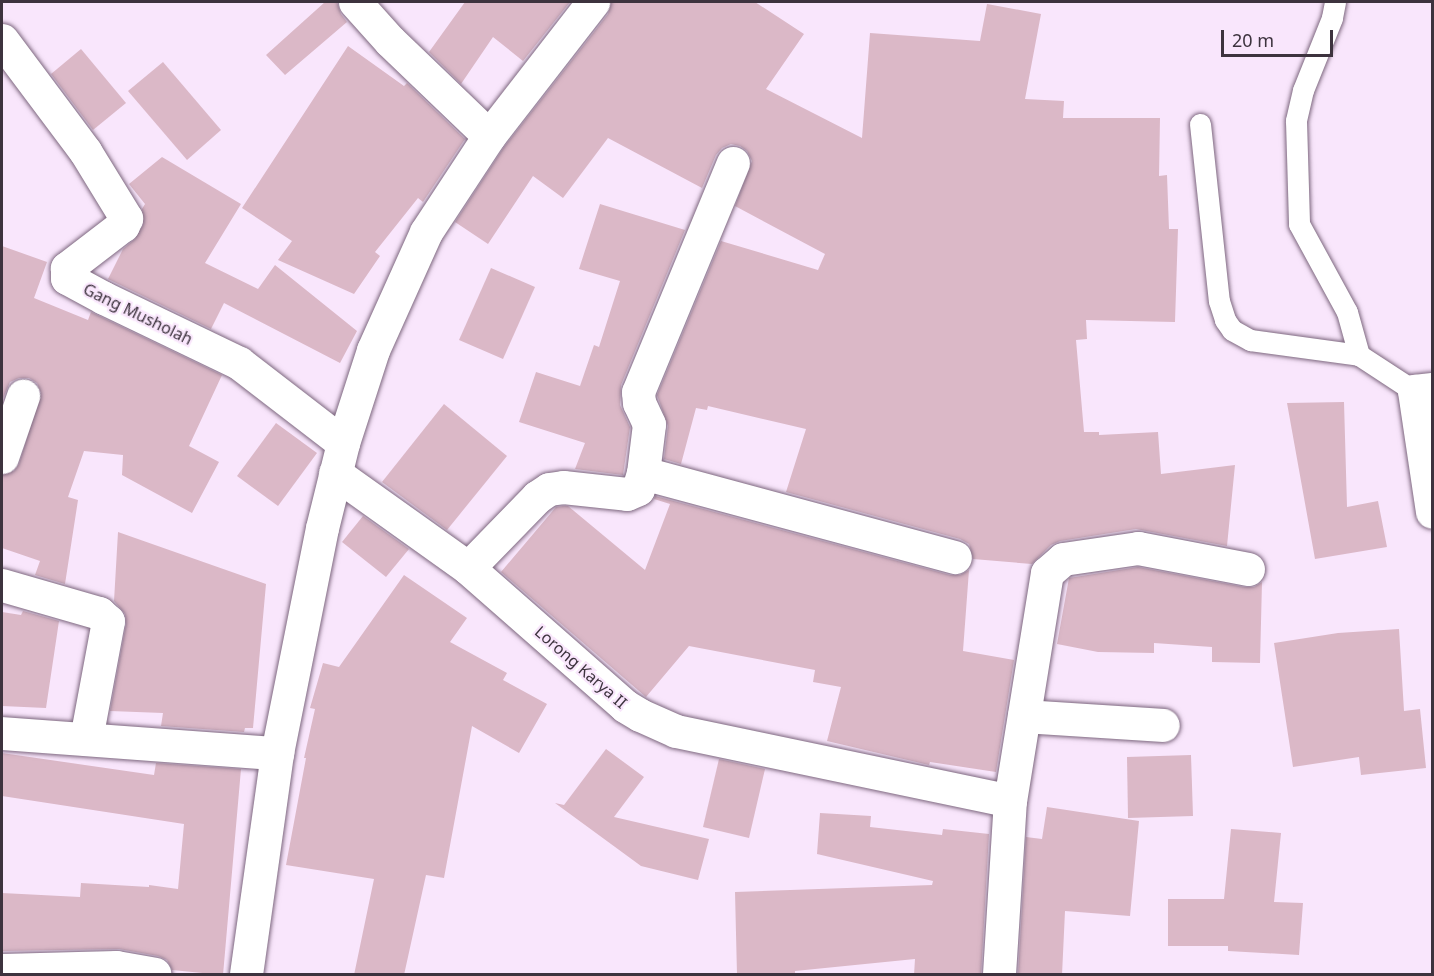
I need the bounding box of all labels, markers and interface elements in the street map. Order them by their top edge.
scale bar [1224,18,1336,56]
text: 20 m [1232,28,1274,52]
street label: Gang Musholah [80,279,196,349]
street label: Lorong Karya II [531,622,631,712]

